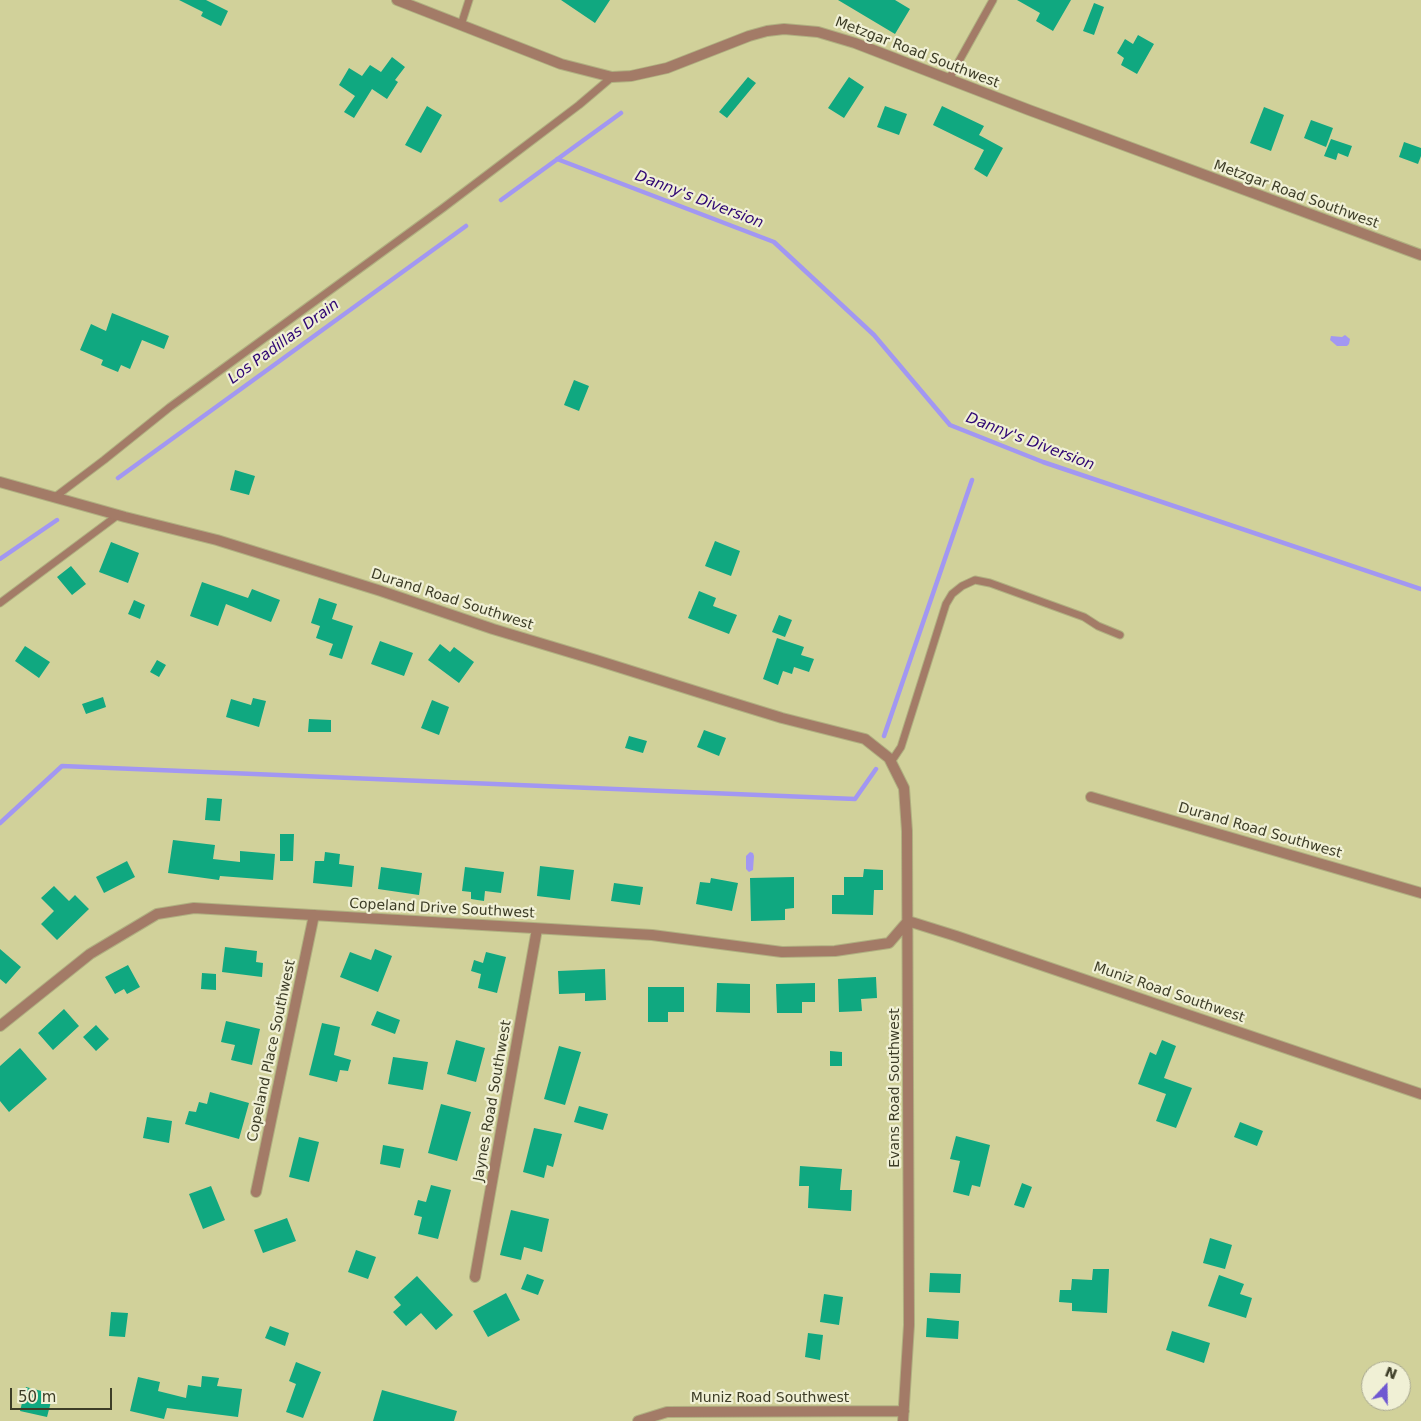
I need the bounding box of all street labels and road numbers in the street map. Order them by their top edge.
street label: Metzgar Road Southwest [833,14,1001,92]
street label: Metzgar Road Southwest [1211,157,1381,233]
street label: Durand Road Southwest [369,566,535,634]
street label: Durand Road Southwest [1176,800,1344,862]
street label: Copeland Drive Southwest [349,896,535,922]
street label: Copeland Place Southwest [244,958,300,1144]
street label: Muniz Road Southwest [1091,959,1247,1027]
street label: Evans Road Southwest [887,1008,903,1168]
street label: Jaynes Road Southwest [471,1019,515,1183]
street label: Muniz Road Southwest [691,1390,849,1406]

